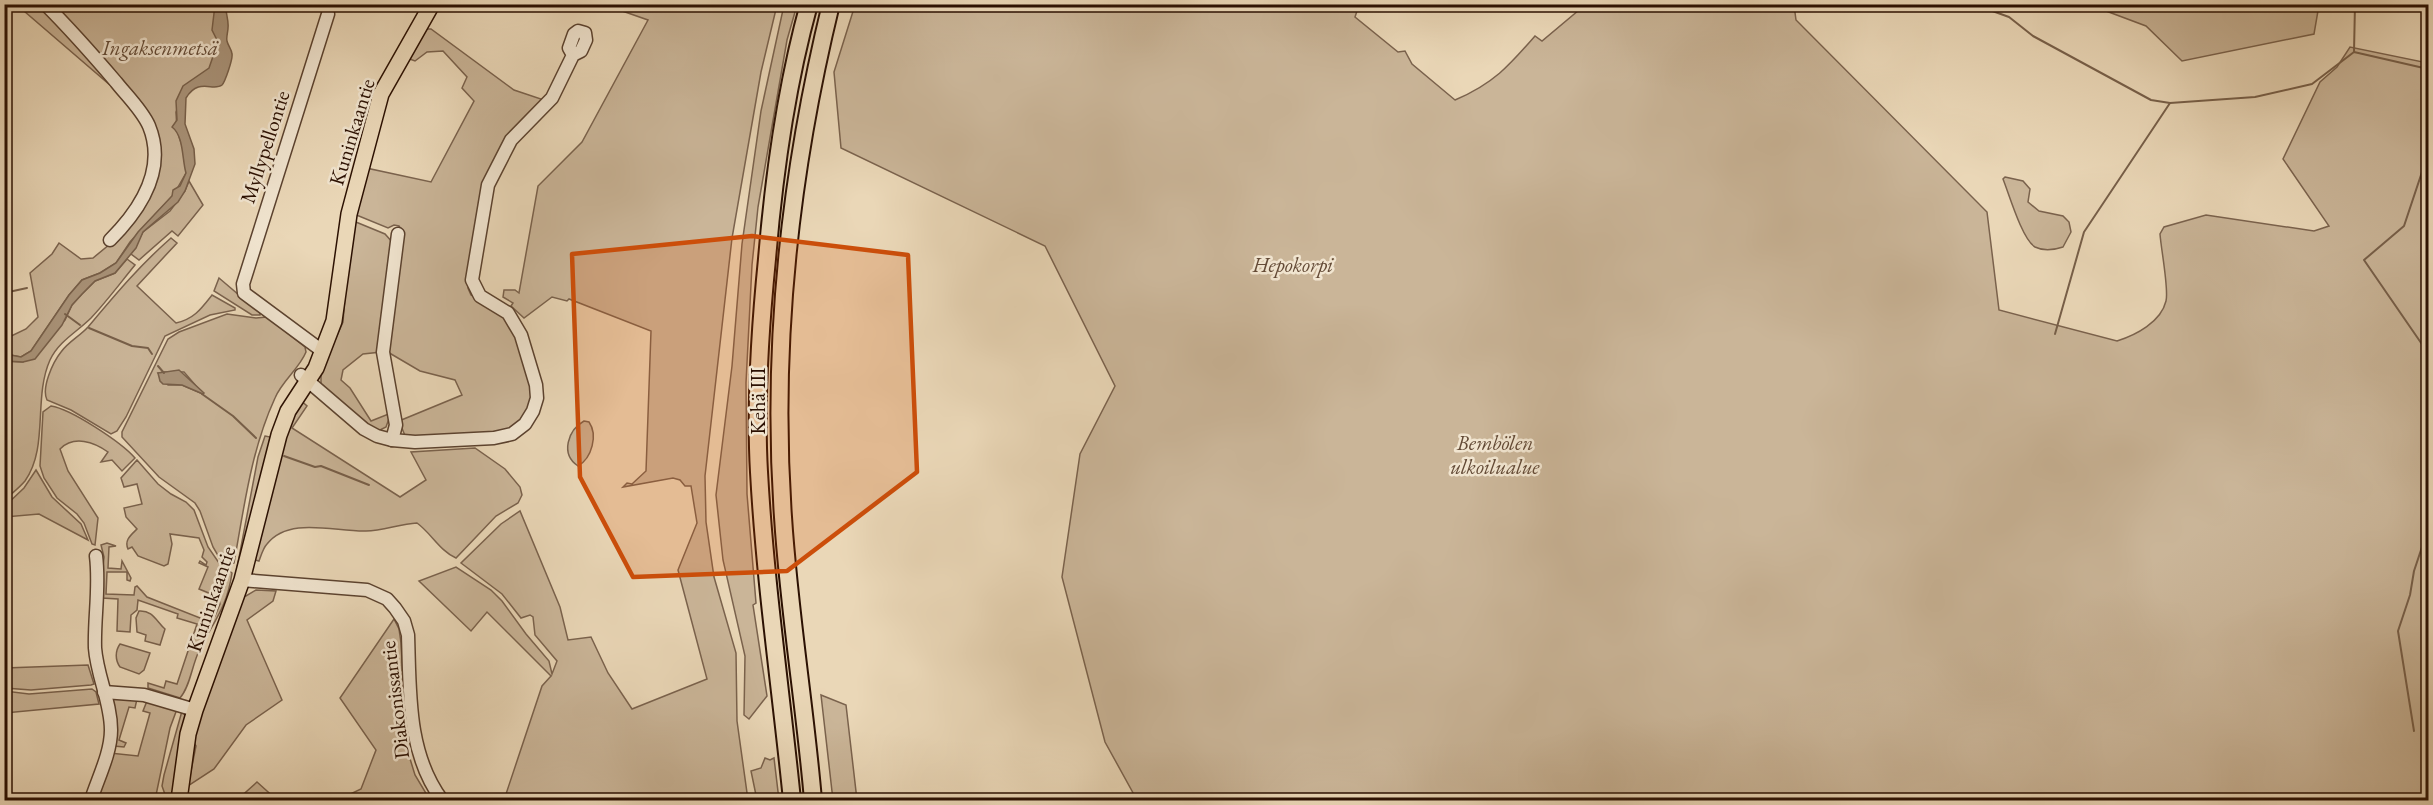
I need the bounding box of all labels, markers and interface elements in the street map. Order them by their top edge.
park label: Ingaksenmetsä [101,34,219,61]
street label: Kuninkaantie [322,75,381,189]
street label: Myllypellontie [234,87,295,207]
park label: Hepokorpi [1252,251,1334,278]
street label: Kehä III [744,367,771,435]
park label: Bembölen ulkoilualue [1450,429,1540,480]
street label: Kuninkaantie [180,542,241,655]
street label: Diakonissantie [374,639,415,761]

